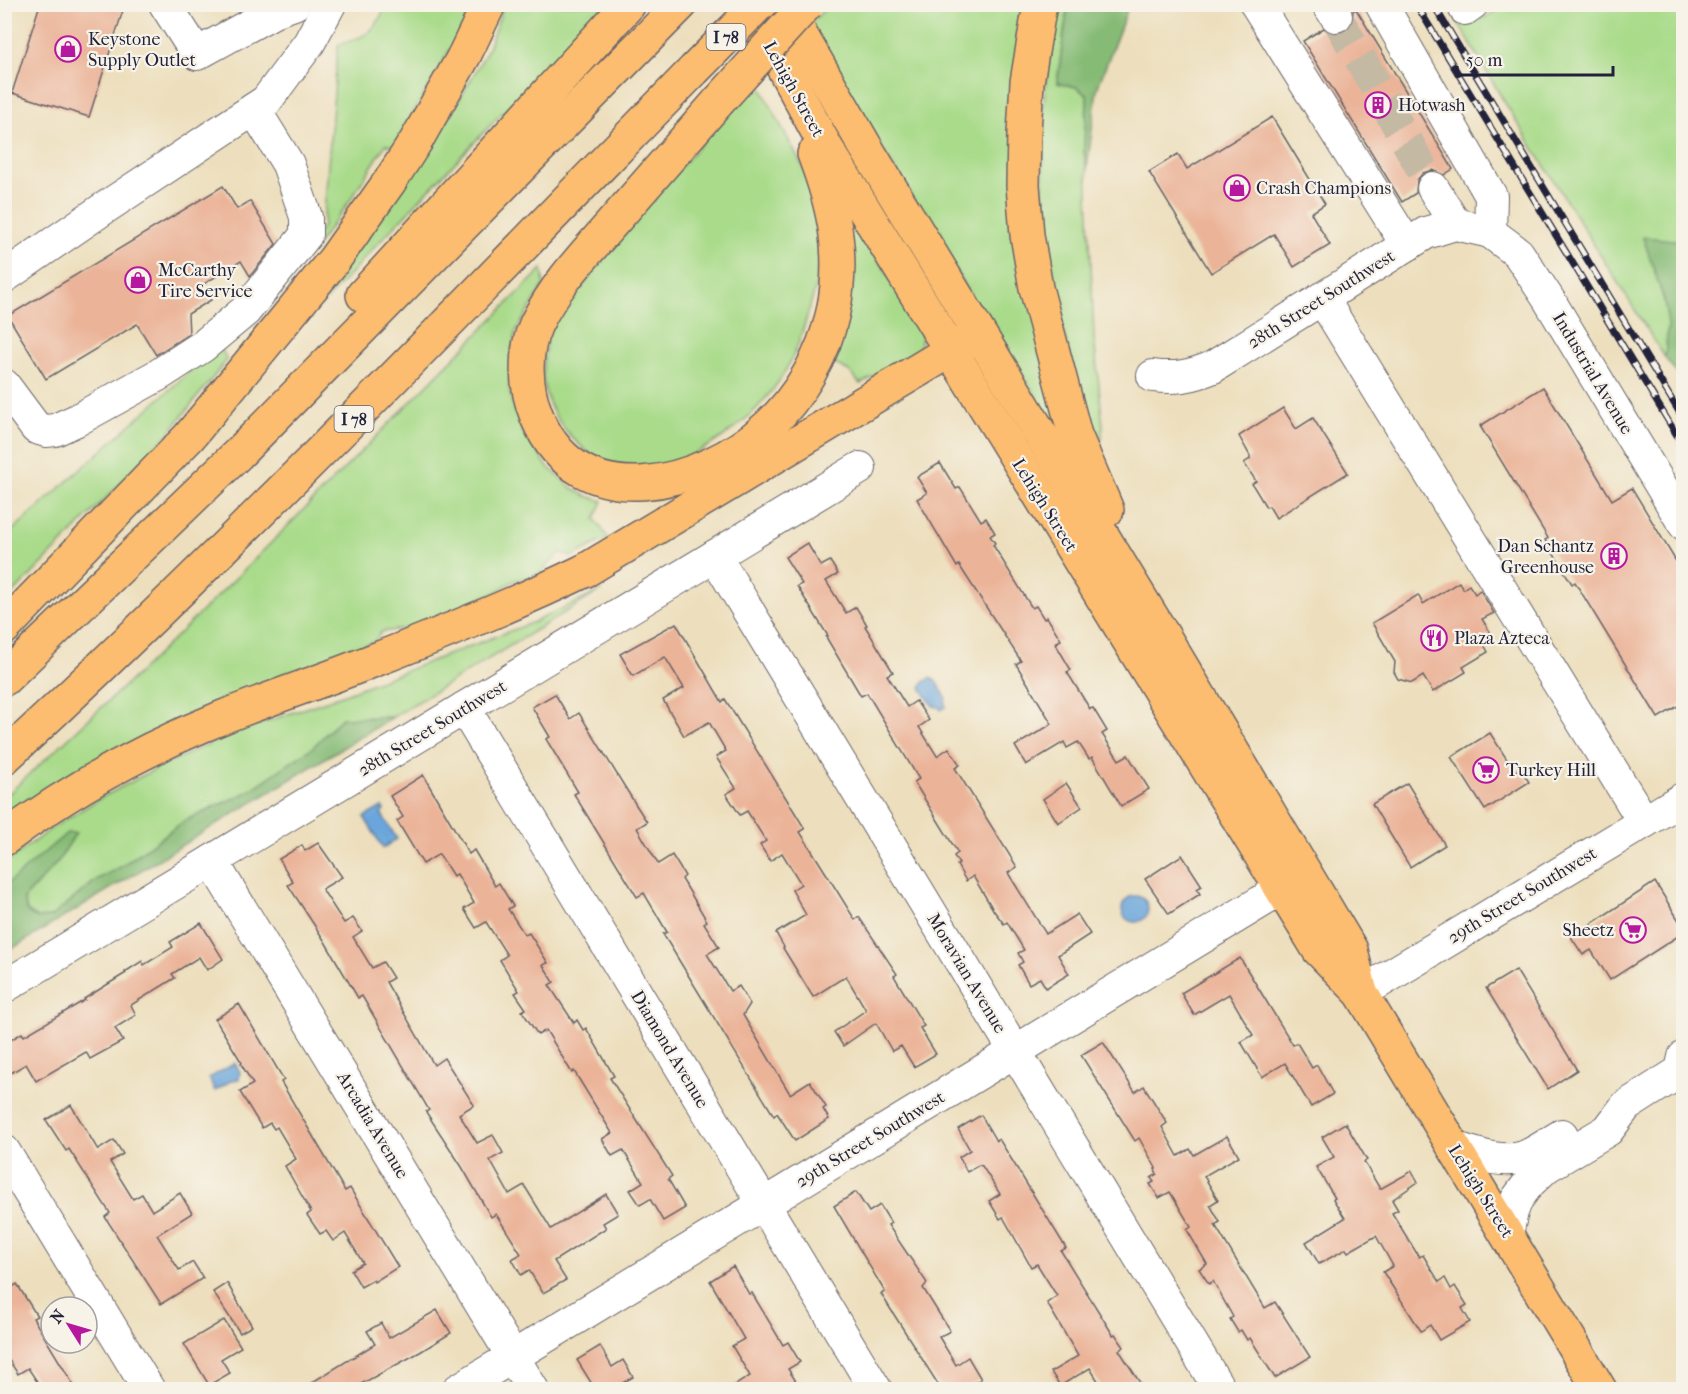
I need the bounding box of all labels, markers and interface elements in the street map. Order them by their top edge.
road number: I 78 [706,24,746,50]
place label: Keystone Supply Outlet [88,29,196,71]
shop icon: Keystone Supply Outlet [53,34,83,64]
street label: Lehigh Street [759,38,829,141]
scale bar [1457,39,1613,77]
text: 50 m [1466,50,1503,71]
building icon: Hotwash [1363,90,1393,120]
place label: Hotwash [1398,95,1466,116]
shop icon: Crash Champions [1222,173,1252,203]
place label: Crash Champions [1256,178,1391,199]
street label: 28th Street Southwest [1244,245,1399,353]
place label: McCarthy Tire Service [158,260,252,302]
shop icon: McCarthy Tire Service [123,265,153,295]
street label: Industrial Avenue [1548,308,1637,438]
road number: I 78 [334,406,374,432]
street label: Lehigh Street [1008,455,1082,556]
place label: Dan Schantz Greenhouse [1497,536,1594,578]
building icon: Dan Schantz Greenhouse [1599,541,1629,571]
restaurant icon: Plaza Azteca [1419,623,1449,653]
place label: Plaza Azteca [1454,628,1550,649]
street label: 28th Street Southwest [354,675,511,781]
supermarket icon: Turkey Hill [1471,755,1501,785]
place label: Turkey Hill [1506,760,1596,781]
street label: 29th Street Southwest [1444,842,1601,948]
street label: Moravian Avenue [923,910,1011,1037]
supermarket icon: Sheetz [1618,915,1648,945]
place label: Sheetz [1562,920,1614,941]
street label: Diamond Avenue [626,987,713,1112]
street label: Arcadia Avenue [332,1067,413,1183]
street label: 29th Street Southwest [792,1086,949,1192]
street label: Lehigh Street [1444,1141,1518,1242]
north arrow [39,1295,99,1355]
text: N [46,1305,69,1327]

